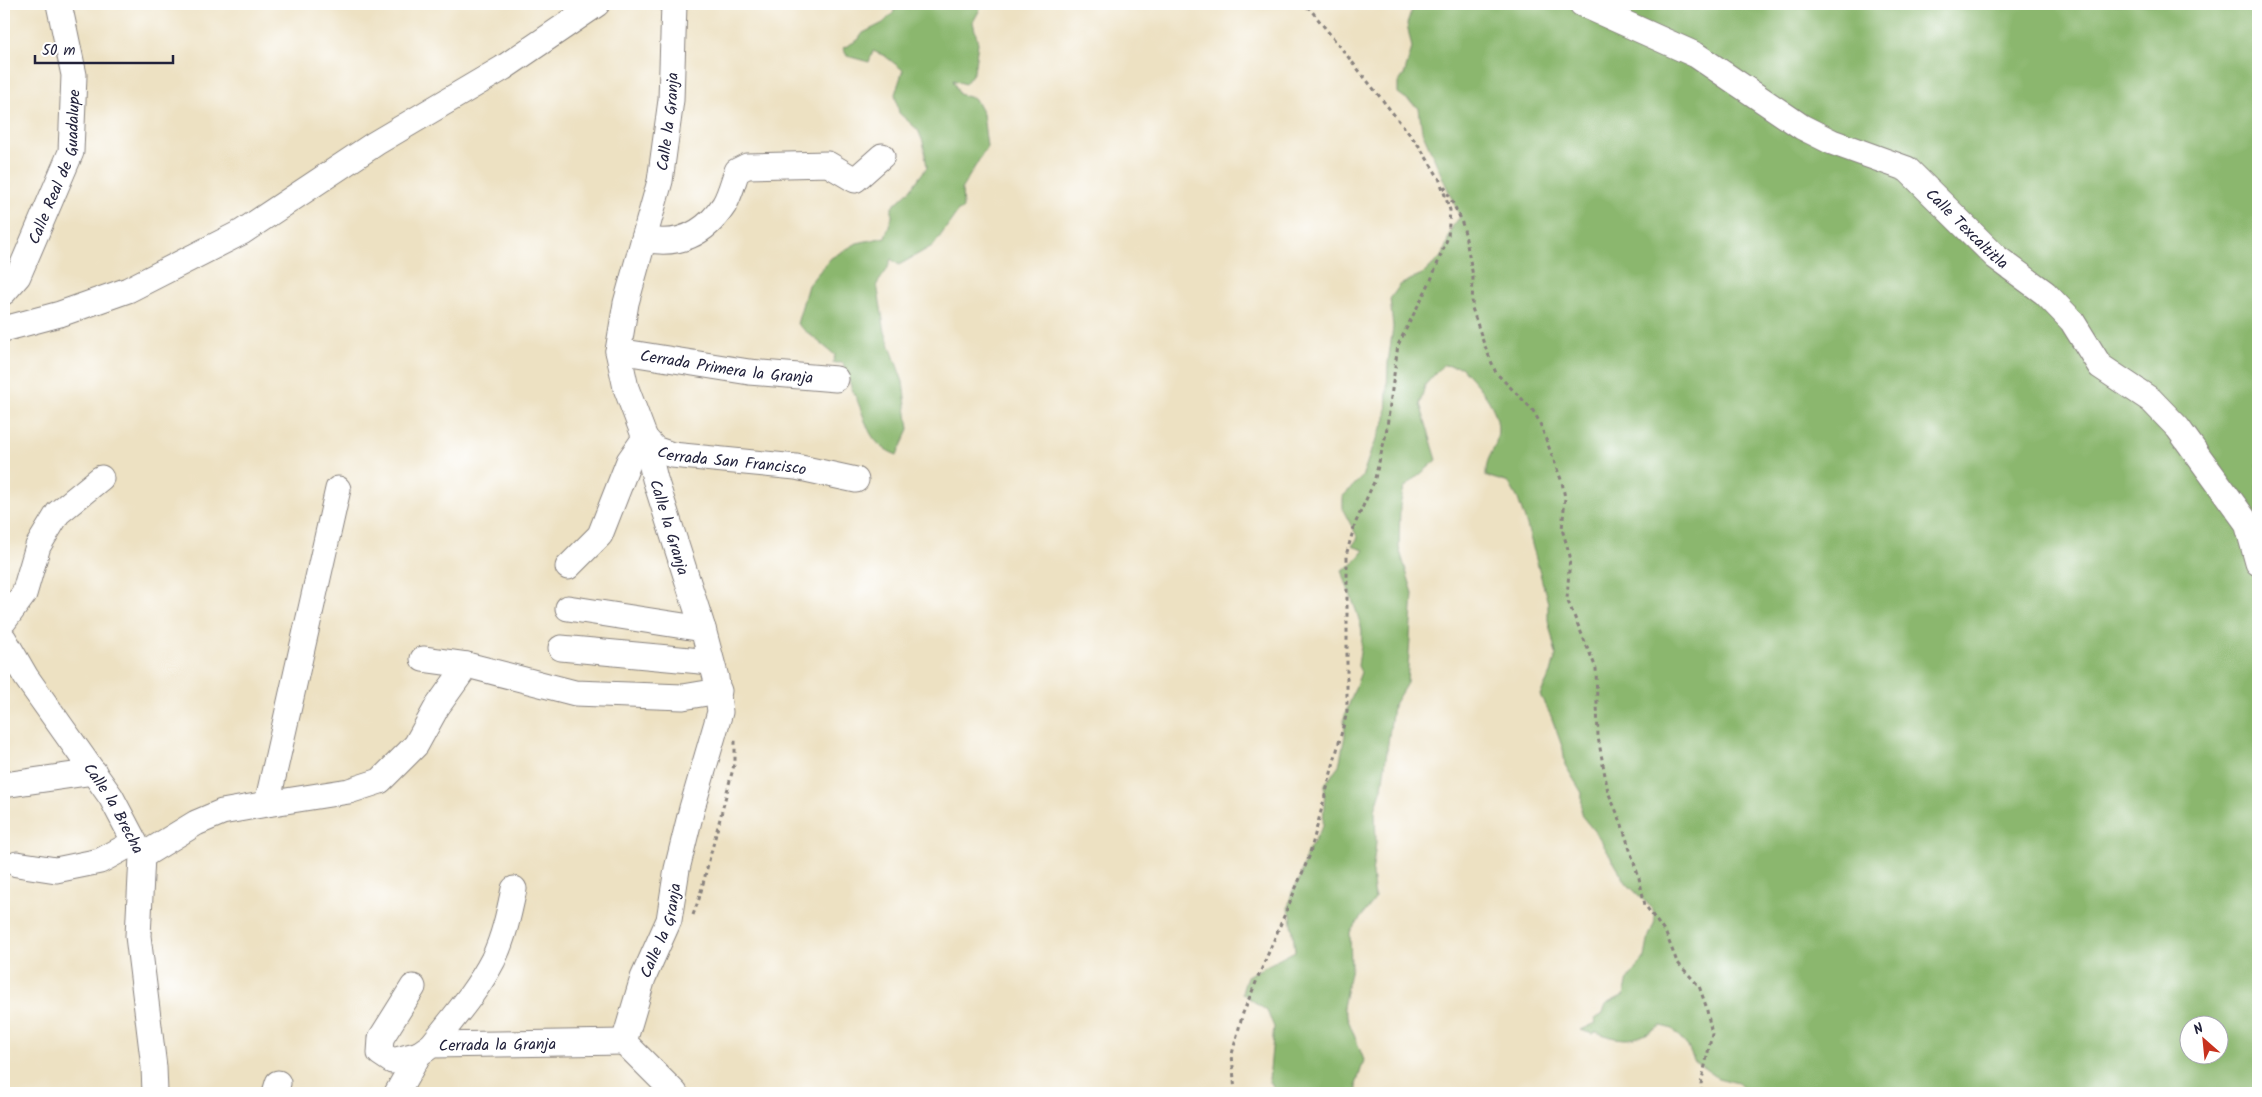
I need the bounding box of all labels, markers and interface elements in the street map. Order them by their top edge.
scale bar [35,32,172,64]
text: 50 m [42,39,76,63]
street label: Calle la Granja [650,72,686,173]
street label: Calle Real de Guadalupe [22,89,87,248]
street label: Calle Texcaltitla [1919,183,2013,276]
street label: Cerrada Primera la Granja [638,344,814,391]
street label: Cerrada San Francisco [654,440,809,483]
street label: Calle la Granja [642,476,695,578]
street label: Calle la Brecha [76,758,150,859]
street label: Calle la Granja [634,881,689,982]
north arrow [2180,1014,2230,1064]
text: N [2190,1017,2208,1041]
street label: Cerrada la Granja [439,1032,556,1059]

